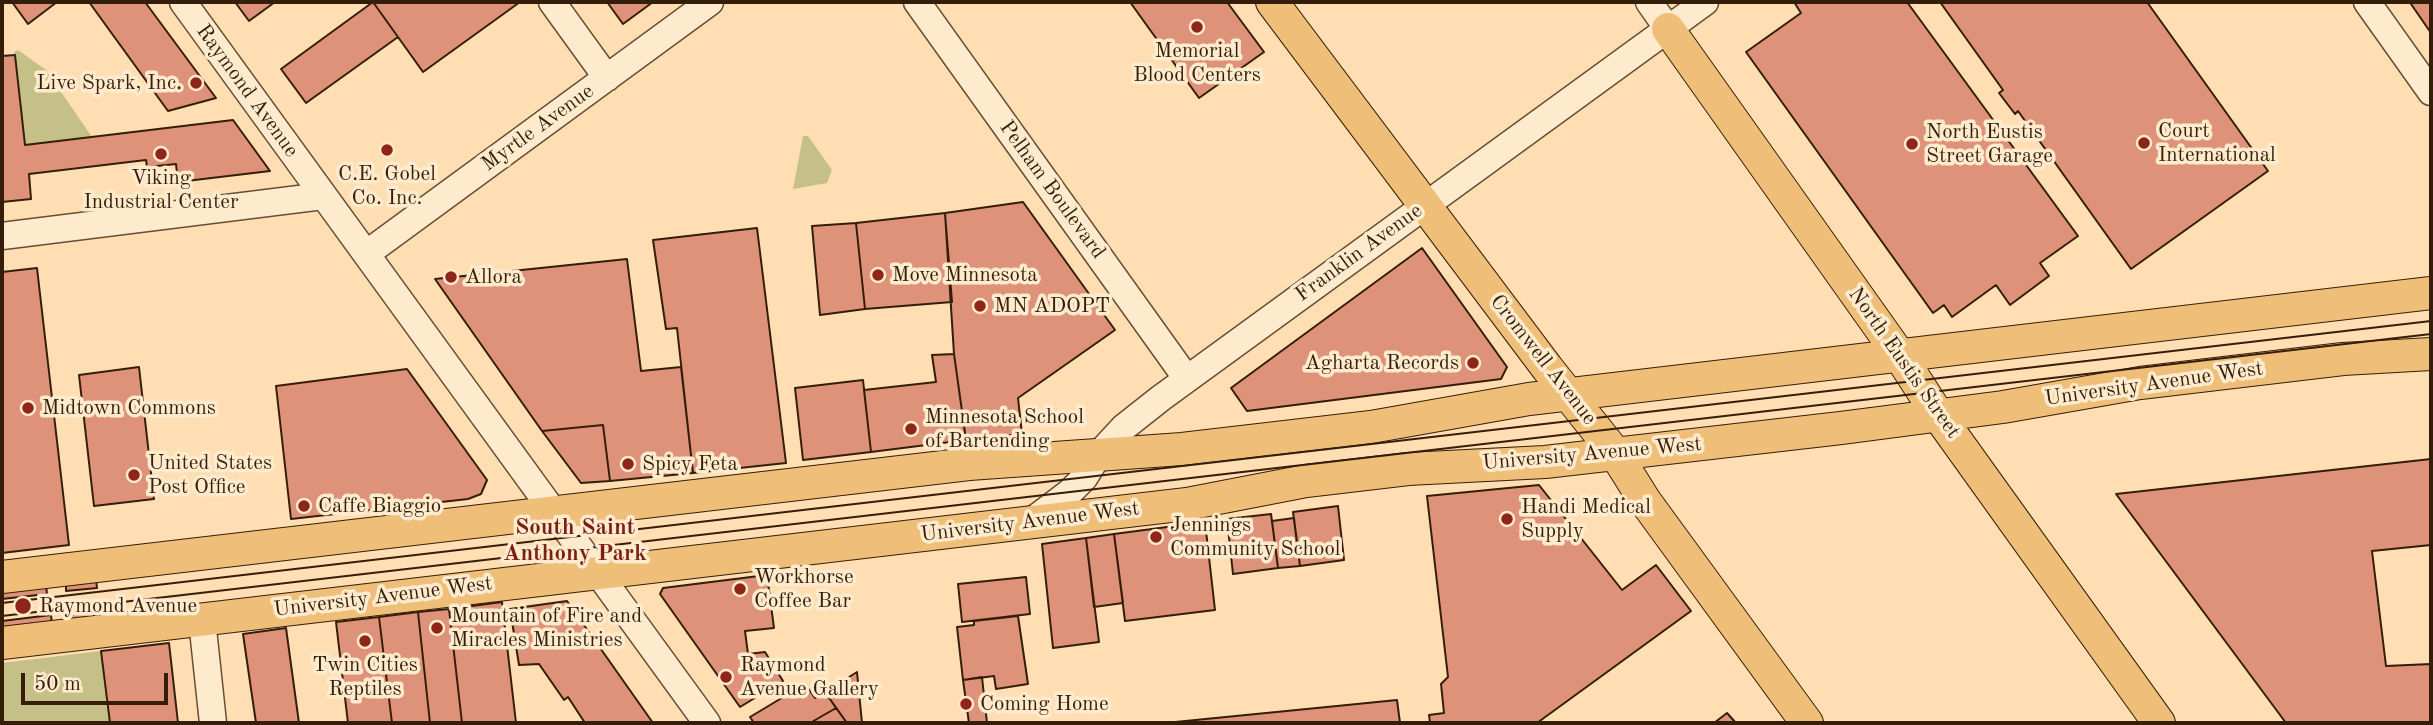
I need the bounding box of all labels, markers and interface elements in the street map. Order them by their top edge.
marker: Memorial Blood Centers [1189,19,1205,35]
street label: Raymond Avenue [190,20,304,162]
place label: Memorial Blood Centers [1133,38,1261,88]
place label: Live Spark, Inc. [36,70,182,96]
marker: Live Spark, Inc. [188,75,204,91]
street label: Myrtle Avenue [477,79,599,177]
street label: Pelham Boulevard [993,116,1111,264]
place label: Court International [2158,118,2276,168]
place label: North Eustis Street Garage [1926,119,2053,169]
marker: Court International [2136,135,2152,151]
marker: North Eustis Street Garage [1904,136,1920,152]
marker: C.E. Gobel Co. Inc. [379,142,395,158]
marker: Viking Industrial Center [153,146,169,162]
place label: C.E. Gobel Co. Inc. [338,161,436,211]
place label: Viking Industrial Center [83,165,239,215]
street label: Franklin Avenue [1291,199,1427,307]
place label: Move Minnesota [892,262,1038,288]
place label: Allora [465,264,522,290]
marker: Move Minnesota [870,267,886,283]
marker: Allora [443,269,459,285]
street label: North Eustis Street [1843,283,1965,443]
street label: Cromwell Avenue [1484,290,1602,430]
place label: MN ADOPT [994,293,1110,319]
marker: MN ADOPT [972,298,988,314]
place label: Agharta Records [1305,350,1459,376]
marker: Agharta Records [1465,355,1481,371]
street label: University Avenue West [2043,356,2265,412]
place label: Midtown Commons [42,395,216,421]
marker: Midtown Commons [20,400,36,416]
place label: Minnesota School of Bartending [925,404,1084,454]
marker: Minnesota School of Bartending [903,421,919,437]
street label: University Avenue West [1481,432,1703,476]
place label: United States Post Office [148,450,272,500]
place label: Spicy Feta [642,451,738,477]
marker: Spicy Feta [620,456,636,472]
marker: United States Post Office [126,467,142,483]
place label: Caffe Biaggio [318,493,441,519]
place label: Handi Medical Supply [1521,494,1651,544]
street label: University Avenue West [919,496,1141,548]
marker: Caffe Biaggio [296,498,312,514]
marker: Handi Medical Supply [1499,511,1515,527]
place label: Jennings Community School [1170,512,1341,562]
district label: South Saint Anthony Park [503,514,647,568]
marker: Jennings Community School [1148,529,1164,545]
place label: Workhorse Coffee Bar [754,564,854,614]
street label: University Avenue West [272,571,494,623]
marker: Workhorse Coffee Bar [732,581,748,597]
place label: Raymond Avenue [39,593,197,619]
marker: Raymond Avenue [13,596,33,616]
place label: Mountain of Fire and Miracles Ministries [451,603,642,653]
marker: Mountain of Fire and Miracles Ministries [429,620,445,636]
marker: Twin Cities Reptiles [357,633,373,649]
place label: Twin Cities Reptiles [312,652,418,702]
place label: Raymond Avenue Gallery [740,652,879,702]
scale bar [24,658,172,702]
marker: Raymond Avenue Gallery [718,669,734,685]
text: 50 m [34,674,81,695]
place label: Coming Home [980,691,1109,717]
marker: Coming Home [958,696,974,712]

